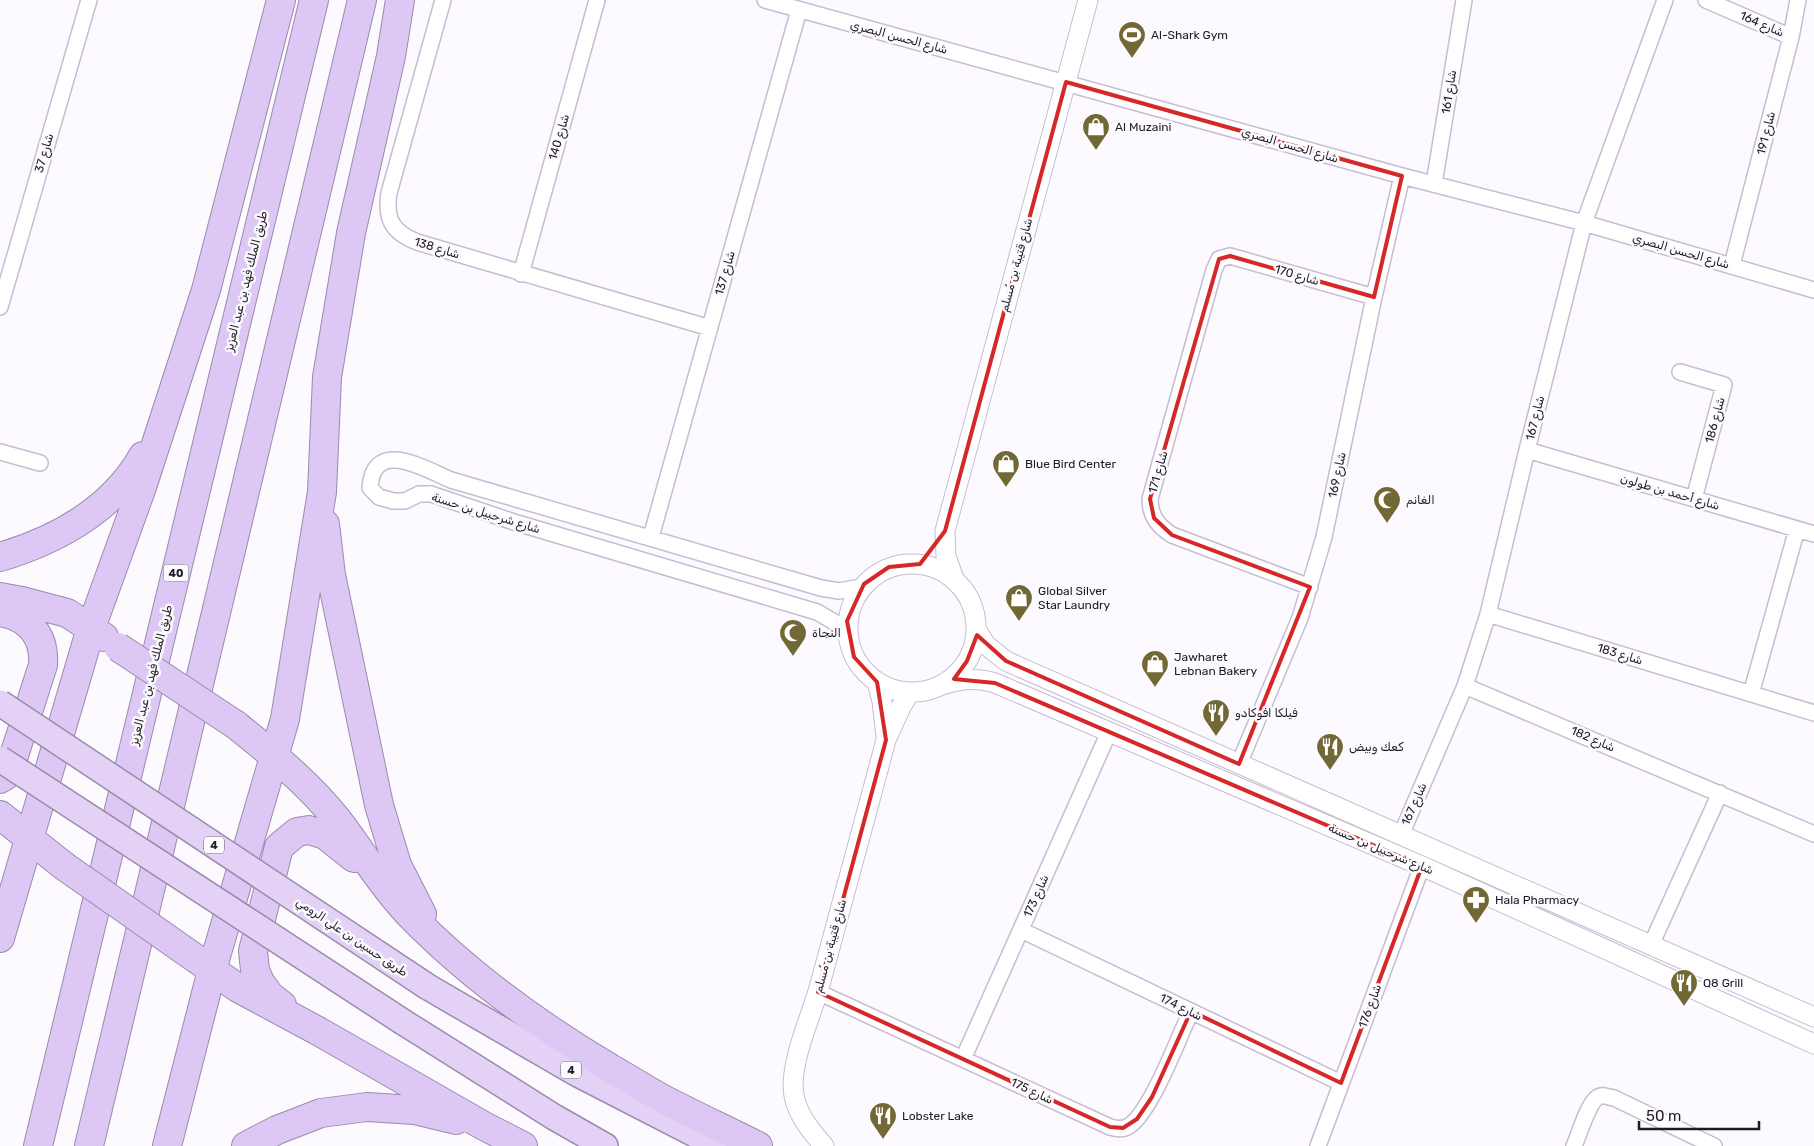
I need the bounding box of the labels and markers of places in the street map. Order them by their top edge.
sports icon: Al-Shark Gym [1117,20,1147,59]
place label: Al-Shark Gym [1151,28,1228,42]
shop icon: Al Muzaini [1081,112,1111,151]
place label: Al Muzaini [1115,120,1172,134]
shop icon: Blue Bird Center [991,449,1021,488]
place label: Blue Bird Center [1025,457,1117,471]
mosque icon: الغانم [1372,485,1402,524]
place label: الغانم [1406,493,1435,508]
shop icon: Global Silver Star Laundry [1004,583,1034,622]
place label: Global Silver Star Laundry [1038,584,1111,612]
mosque icon: النجاة [778,618,808,657]
place label: النجاة [812,626,841,640]
shop icon: Jawharet Lebnan Bakery [1140,649,1170,688]
place label: Jawharet Lebnan Bakery [1174,650,1257,678]
restaurant icon: فيلكا افوكادو [1201,698,1231,737]
place label: فيلكا افوكادو [1235,706,1298,721]
restaurant icon: كعك وبيض [1315,732,1345,771]
place label: كعك وبيض [1349,740,1404,755]
pharmacy icon: Hala Pharmacy [1461,885,1491,924]
place label: Hala Pharmacy [1495,893,1580,907]
restaurant icon: Q8 Grill [1669,968,1699,1007]
place label: Q8 Grill [1703,976,1743,990]
restaurant icon: Lobster Lake [868,1101,898,1140]
place label: Lobster Lake [902,1109,974,1123]

